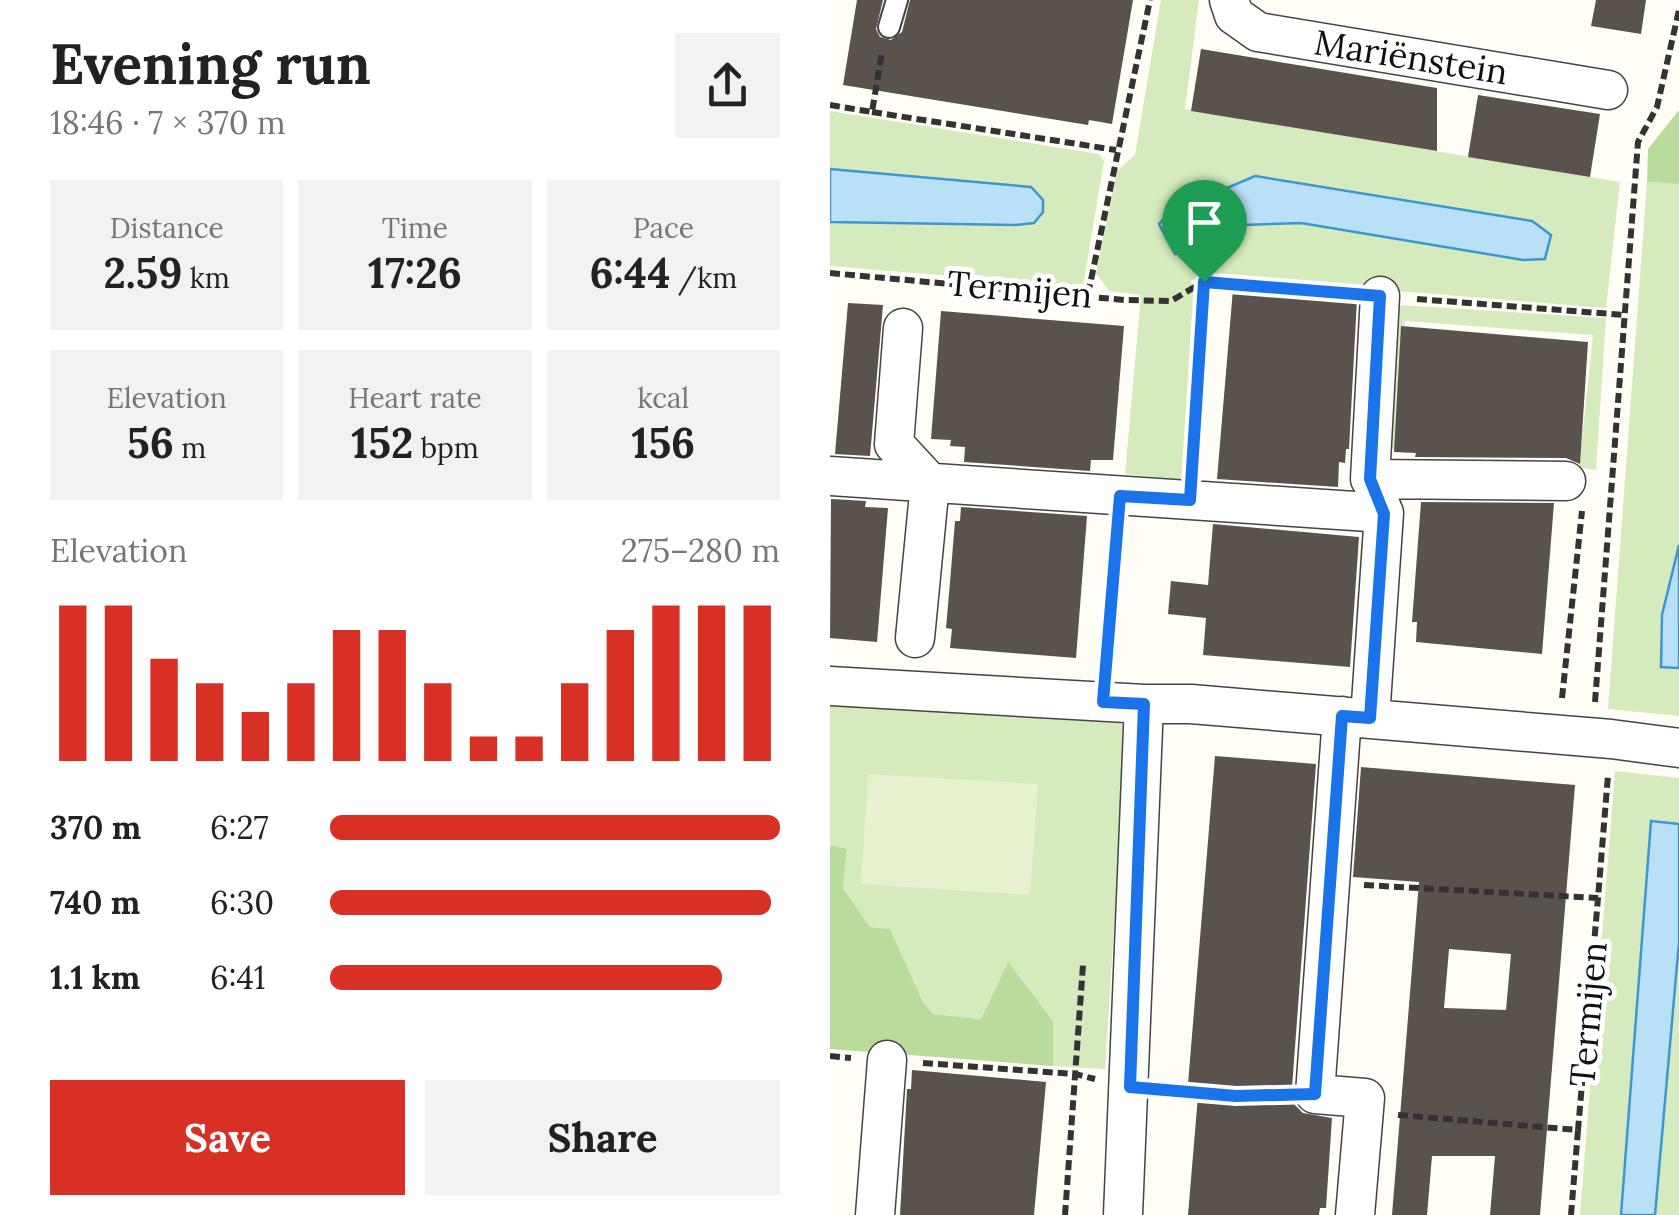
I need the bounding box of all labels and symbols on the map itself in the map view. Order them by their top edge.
street label: Mariënstein [1311,20,1511,94]
pin [1162,180,1247,283]
street label: Termijen [946,260,1094,318]
street label: Termijen [1559,940,1617,1088]

